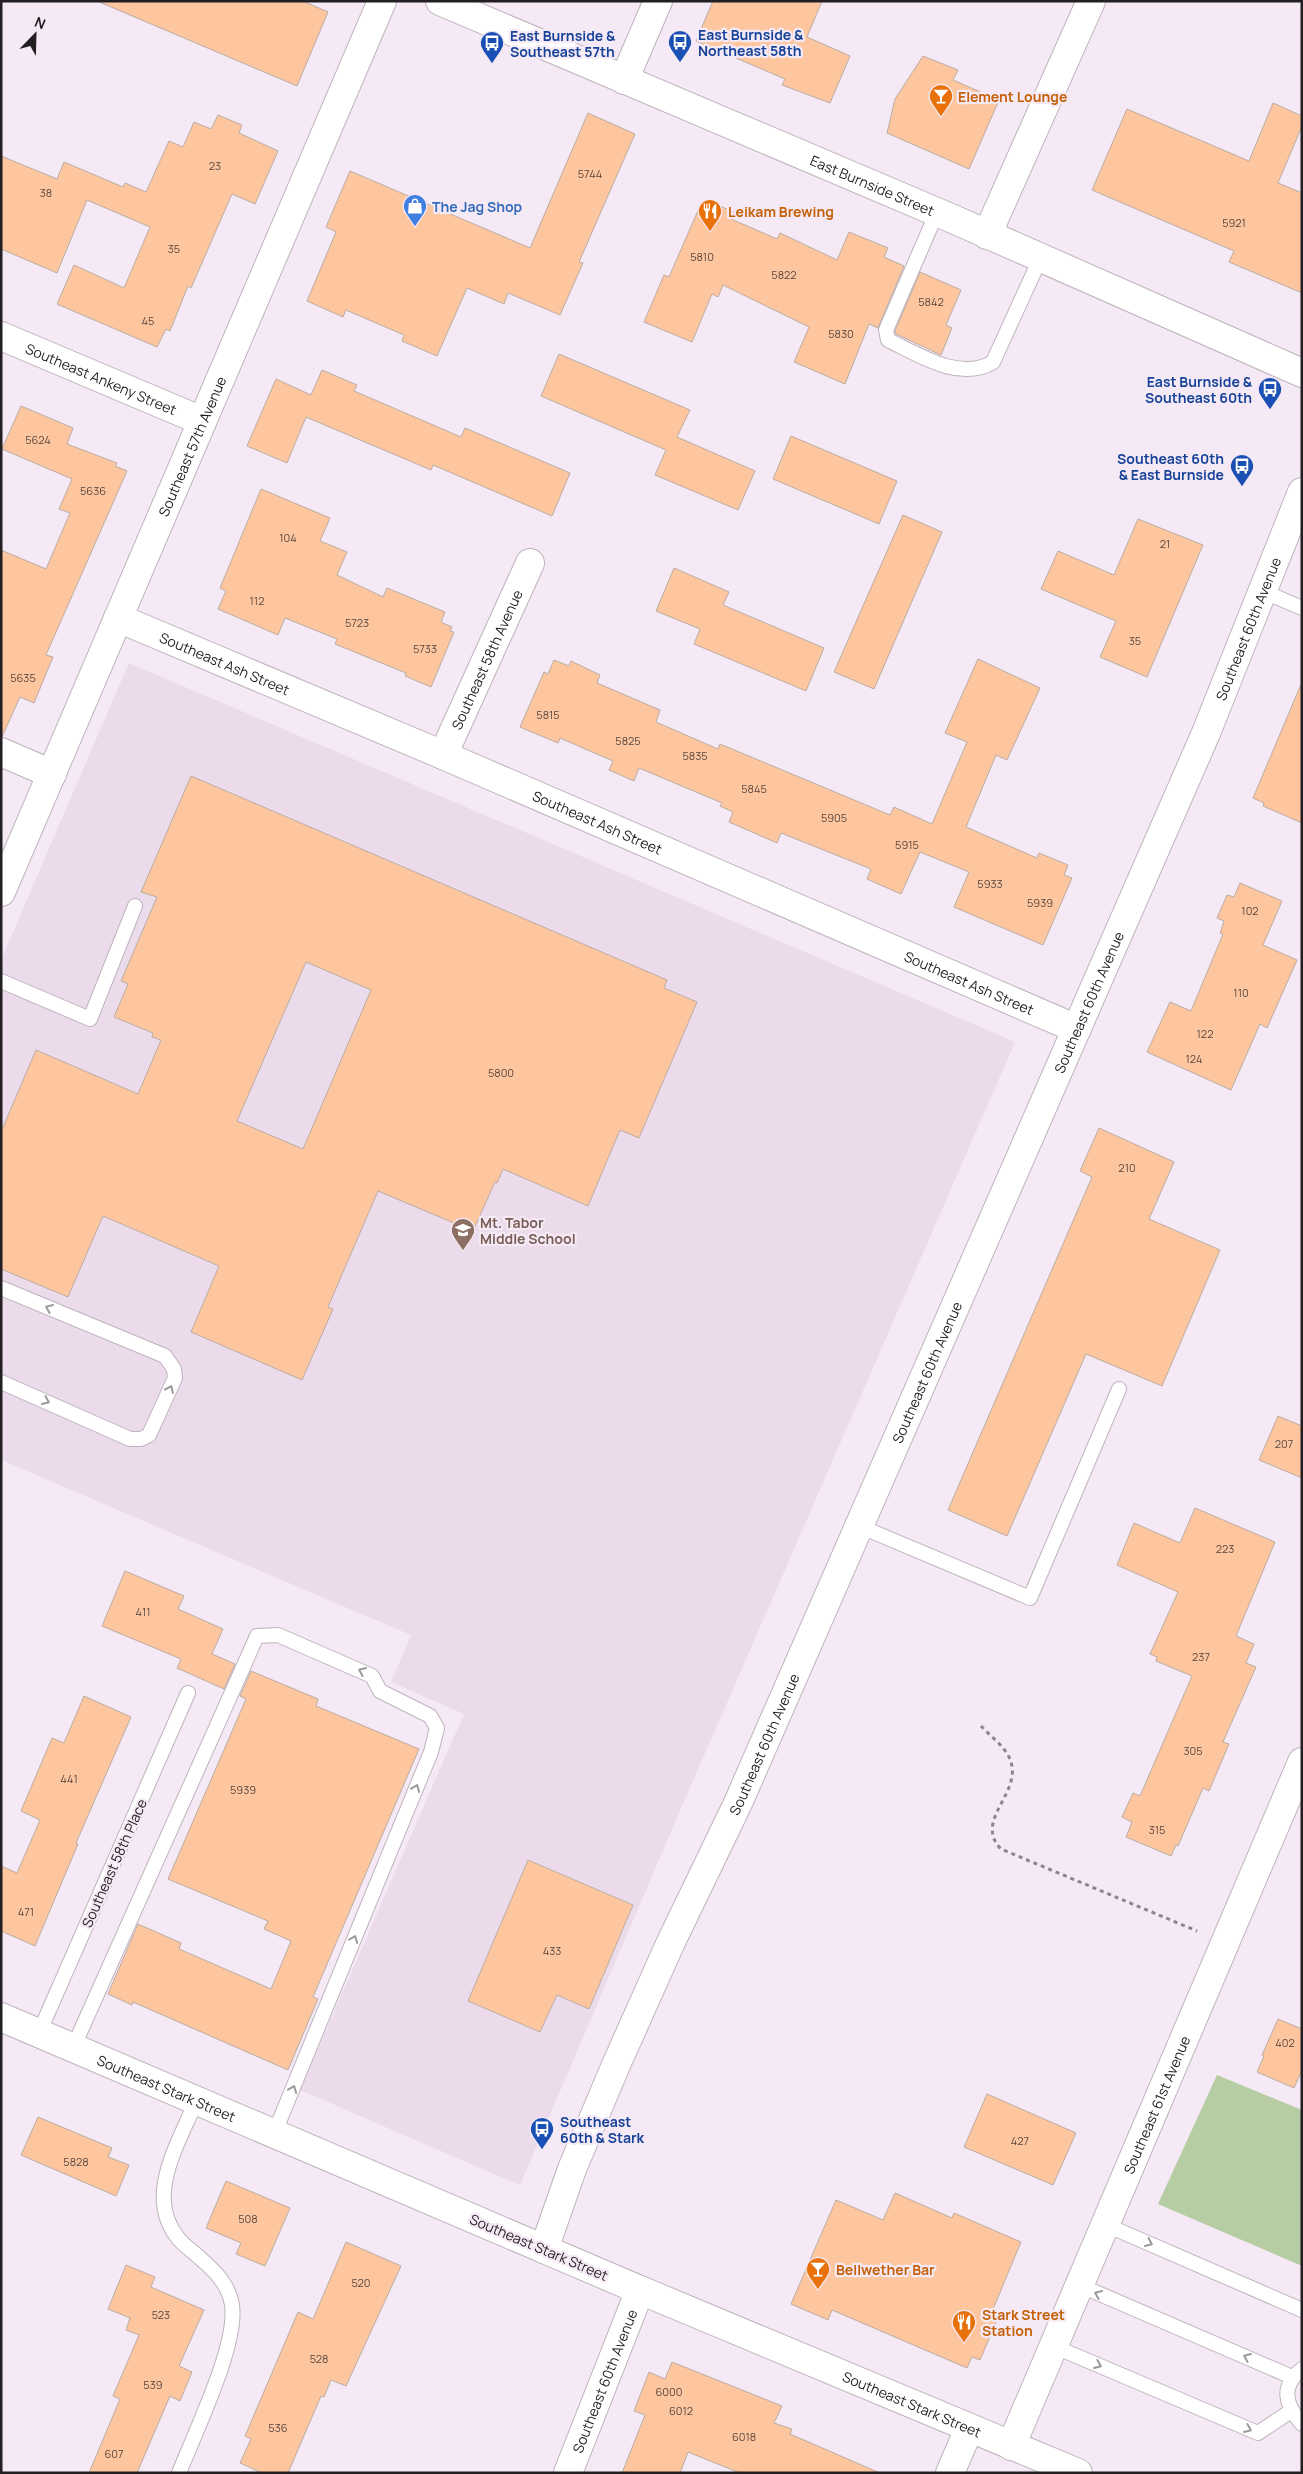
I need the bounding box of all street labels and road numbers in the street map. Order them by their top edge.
street label: East Burnside Street [808,150,938,220]
street label: Southeast Ankeny Street [23,338,180,419]
street label: Southeast 57th Avenue [153,373,230,519]
street label: Southeast 60th Avenue [1210,554,1285,703]
street label: Southeast 58th Avenue [446,586,526,732]
street label: Southeast Ash Street [157,627,293,699]
street label: Southeast Ash Street [530,785,666,858]
street label: Southeast 60th Avenue [1049,928,1128,1076]
street label: Southeast Ash Street [902,946,1037,1019]
street label: Southeast 60th Avenue [887,1298,966,1446]
street label: Southeast 60th Avenue [724,1670,803,1818]
street label: Southeast 58th Place [77,1796,151,1930]
street label: Southeast 61st Avenue [1118,2033,1194,2177]
street label: Southeast Stark Street [94,2050,239,2126]
street label: Southeast Stark Street [467,2209,611,2285]
street label: Southeast 60th Avenue [567,2306,641,2455]
street label: Southeast Stark Street [840,2366,985,2441]

